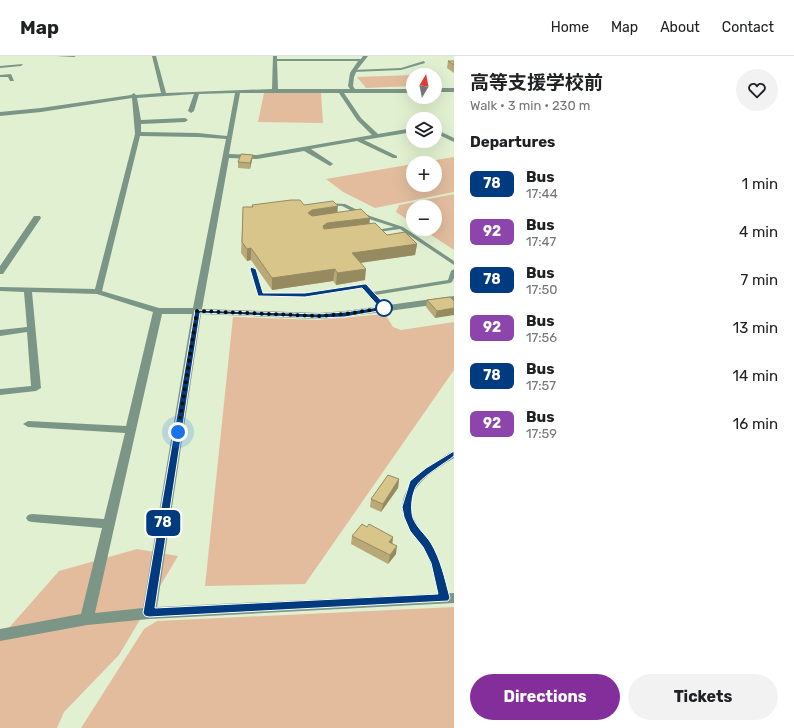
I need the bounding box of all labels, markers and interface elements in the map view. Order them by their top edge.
text: Map [20,16,59,39]
text: Home [551,19,589,36]
text: Map [611,19,638,36]
text: About [660,19,700,36]
text: Contact [722,19,774,36]
north arrow [406,68,442,104]
map controls [406,68,442,236]
button: heart [736,69,778,111]
text: 高等支援学校前 [470,71,603,94]
text: Walk · 3 min · 230 m [470,98,590,113]
button: layers [406,112,442,148]
text: Departures [470,133,555,151]
button: + [406,156,442,192]
text: Bus [526,168,554,186]
text: 78 [483,175,501,192]
text: 1 min [742,175,778,193]
text: 17:44 [526,186,558,201]
button: − [406,200,442,236]
text: Bus [526,216,554,234]
text: 92 [483,223,501,240]
text: 4 min [739,223,778,241]
text: 17:47 [526,234,556,249]
text: Bus [526,264,554,282]
text: 78 [483,271,501,288]
text: 7 min [741,271,778,289]
text: 17:50 [526,282,558,297]
unlabelled marker [375,299,393,317]
text: Bus [526,312,554,330]
text: 92 [483,319,501,336]
text: 13 min [733,319,778,337]
text: 17:56 [526,330,557,345]
text: Bus [526,360,554,378]
text: 78 [483,367,501,384]
text: 14 min [733,367,778,385]
text: 17:57 [526,378,556,393]
text: Bus [526,408,554,426]
text: 92 [483,415,501,432]
text: 16 min [733,415,778,433]
your location [168,422,188,442]
text: 17:59 [526,426,557,441]
line badge: 78 [145,510,181,536]
text: 78 [154,514,172,531]
button: Directions [470,674,620,720]
button: Tickets [628,674,778,720]

